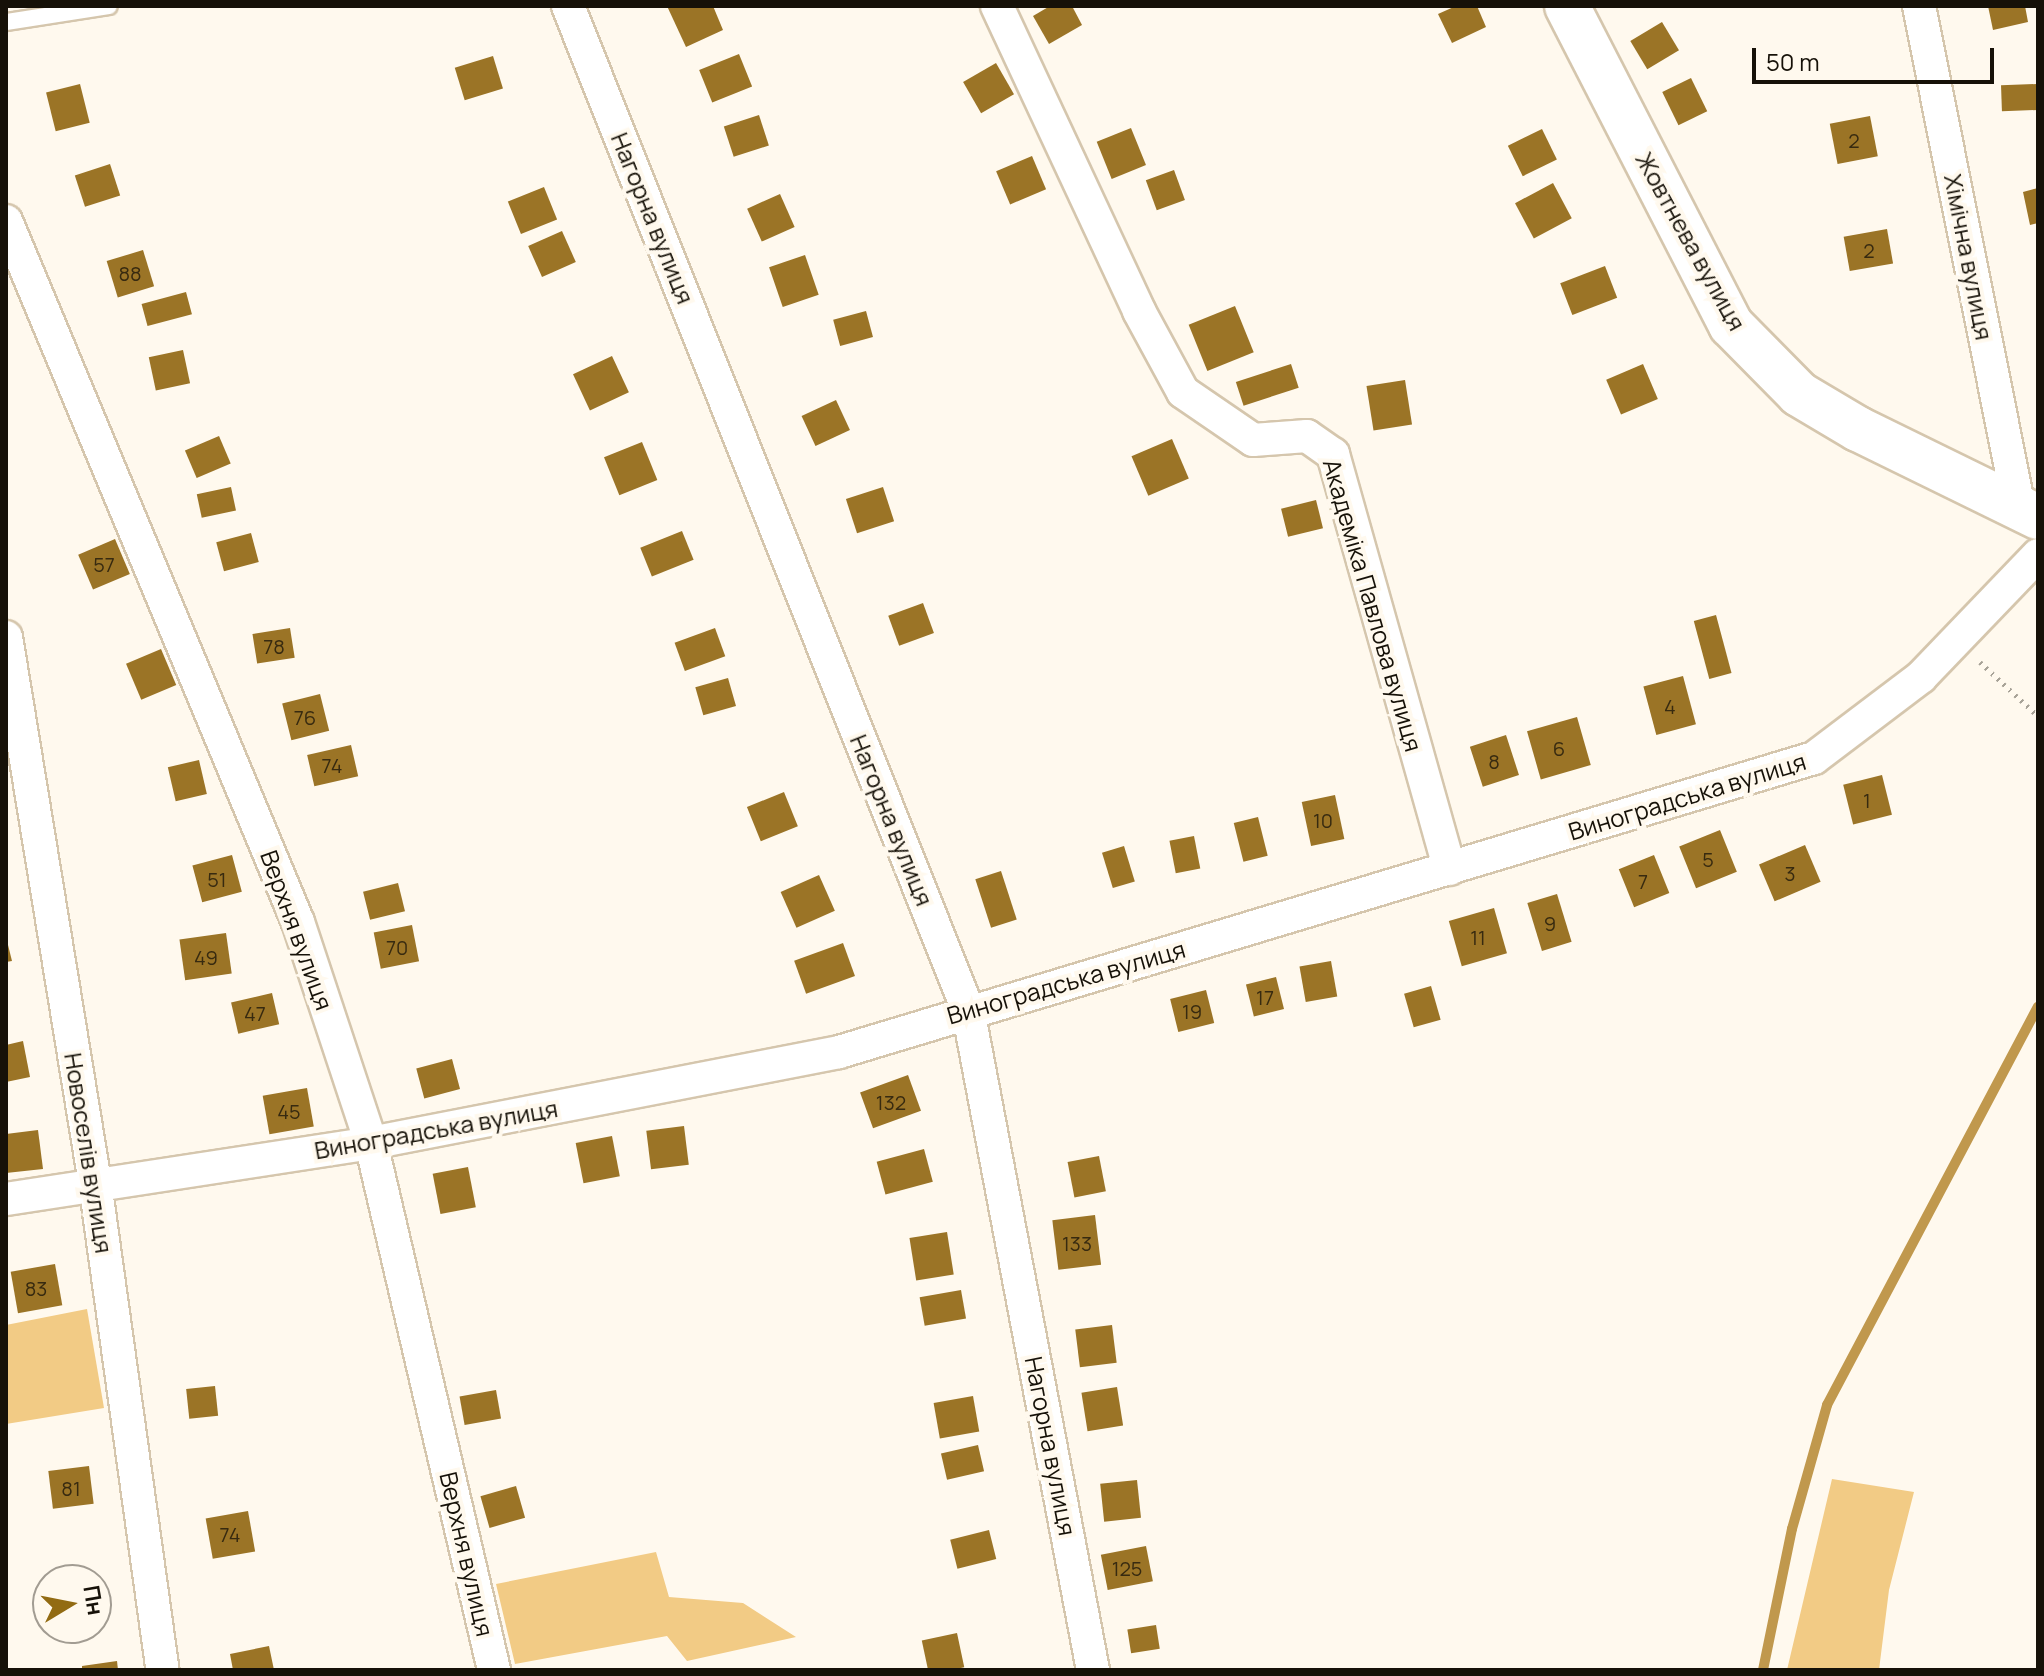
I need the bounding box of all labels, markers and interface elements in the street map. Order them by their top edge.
scale bar [1756,32,1998,82]
text: 50 m [1766,45,1820,78]
street label: Нагорна вулиця [606,128,700,308]
house number: 2 [1848,128,1860,152]
street label: Жовтнева вулиця [1630,147,1752,335]
street label: Хімічна вулиця [1939,172,1999,342]
house number: 2 [1863,238,1875,262]
house number: 88 [118,261,142,285]
street label: Академіка Павлова вулиця [1317,455,1429,755]
house number: 57 [93,552,115,576]
house number: 78 [263,634,285,658]
house number: 4 [1664,694,1676,718]
house number: 76 [294,705,316,729]
street label: Нагорна вулиця [845,730,939,910]
house number: 6 [1553,736,1565,760]
street label: Виноградська вулиця [1565,746,1809,846]
house number: 8 [1488,749,1500,773]
house number: 74 [321,753,343,777]
house number: 1 [1863,788,1871,812]
house number: 10 [1313,808,1333,832]
street label: Верхня вулиця [255,846,339,1014]
house number: 5 [1702,847,1714,871]
house number: 3 [1784,861,1796,885]
house number: 51 [207,867,227,891]
house number: 7 [1638,869,1648,893]
house number: 9 [1544,911,1556,935]
house number: 11 [1470,925,1486,949]
street label: Виноградська вулиця [944,934,1188,1030]
house number: 70 [386,935,408,959]
house number: 49 [194,945,218,969]
house number: 17 [1256,985,1274,1009]
house number: 19 [1182,999,1202,1023]
house number: 47 [244,1001,266,1025]
street label: Новоселів вулиця [59,1051,119,1255]
house number: 132 [876,1090,906,1114]
street label: Виноградська вулиця [312,1093,560,1165]
house number: 45 [277,1099,301,1123]
house number: 133 [1062,1231,1092,1255]
house number: 83 [25,1276,47,1300]
street label: Нагорна вулиця [1020,1354,1082,1538]
street label: Верхня вулиця [434,1469,500,1639]
house number: 81 [61,1476,81,1500]
house number: 74 [219,1522,241,1546]
house number: 125 [1112,1556,1142,1580]
north arrow [32,1564,112,1644]
text: Пн [76,1583,111,1617]

